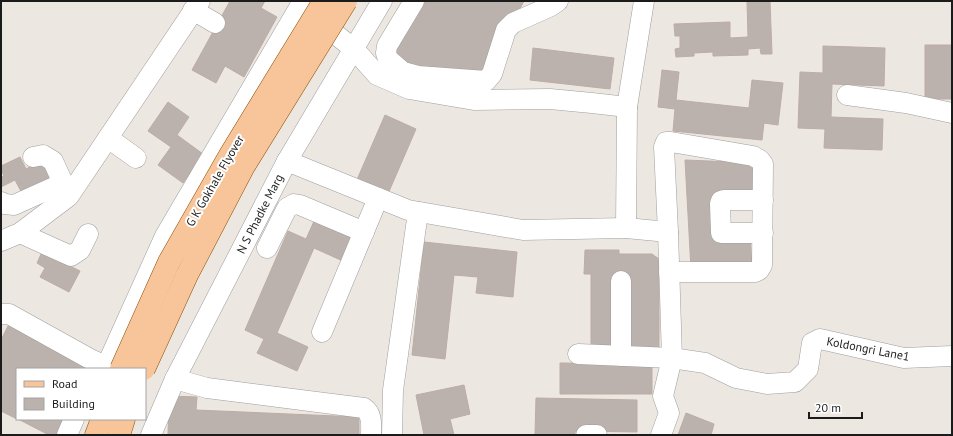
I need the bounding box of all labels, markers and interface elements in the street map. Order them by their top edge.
street label: G K Gokhale Flyover [182,132,247,229]
street label: N S Phadke Marg [233,171,286,256]
street label: Koldongri Lane1 [825,333,911,364]
legend [16,368,146,420]
text: Road [52,376,77,391]
scale bar [809,394,862,420]
text: Building [52,396,95,411]
text: 20 m [815,400,841,415]

